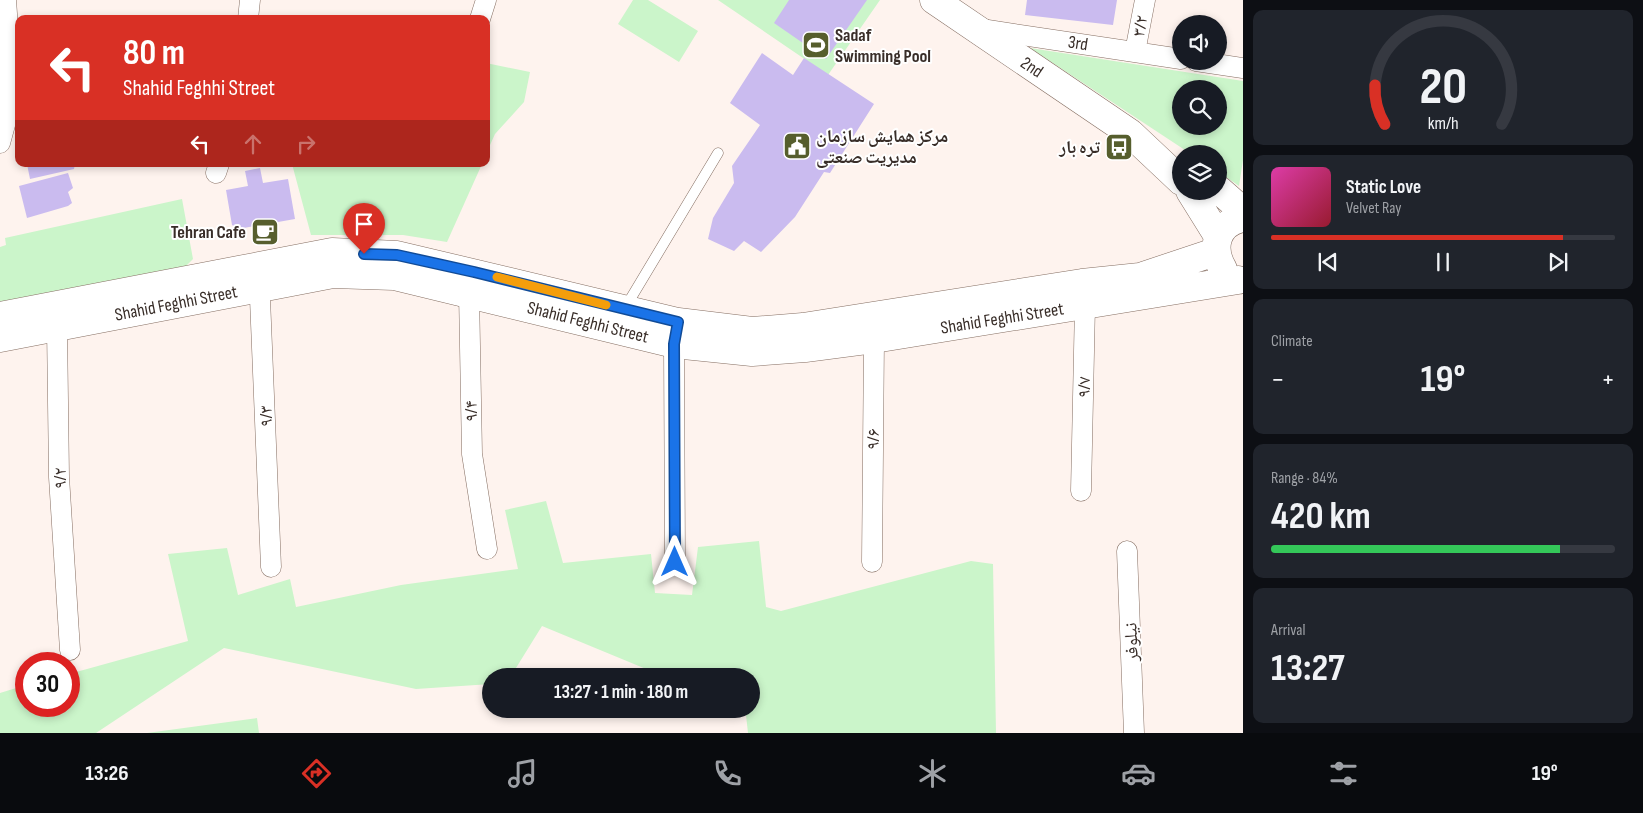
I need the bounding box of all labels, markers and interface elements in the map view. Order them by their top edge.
street label: ۳/۲ [1128,14,1153,38]
map controls [1172,15,1227,200]
button: sound [1172,15,1227,70]
place label: Sadaf Swimming Pool [835,25,931,67]
sports icon: Sadaf Swimming Pool [801,30,831,60]
text: 80 m [123,32,185,75]
street label: 3rd [1066,32,1089,55]
icon: left [40,35,105,100]
street label: 2nd [1016,52,1047,82]
text: 20 [1419,56,1467,119]
text: Shahid Feghhi Street [123,75,275,102]
button: search [1172,80,1227,135]
text: km/h [1428,113,1458,134]
place label: مرکز همایش سازمان مدیریت صنعتی [816,126,948,168]
icon: left [186,130,214,158]
icon: ahead [239,130,267,158]
icon: right [292,130,320,158]
public building icon: مرکز همایش سازمان مدیریت صنعتی [782,131,812,161]
bus stop icon: تره بار [1104,132,1134,162]
place label: تره بار [1058,137,1100,158]
button: layers [1172,145,1227,200]
text: Static Love [1346,176,1421,199]
text: Velvet Ray [1346,199,1401,218]
pin [343,203,385,254]
icon: arrive [350,210,378,238]
cafe icon: Tehran Cafe [250,217,280,247]
place label: Tehran Cafe [171,222,246,243]
icon: previous [1314,248,1342,276]
icon: pause [1429,248,1457,276]
icon: next [1544,248,1572,276]
street label: Shahid Feghhi Street [113,281,240,326]
street label: Shahid Feghhi Street [525,297,651,348]
street label: Shahid Feghhi Street [939,298,1066,339]
text: Climate [1271,332,1313,351]
text: 19° [1421,357,1465,402]
text: − [1271,363,1285,396]
text: + [1601,363,1615,396]
street label: ۹/۷ [1074,376,1095,398]
street label: ۹/۴ [461,400,482,422]
street label: ۹/۳ [256,405,277,427]
street label: ۹/۶ [863,428,884,450]
street label: ۹/۲ [50,467,71,489]
text: Range · 84% [1271,469,1338,488]
text: 420 km [1271,494,1371,539]
position arrow [648,535,700,587]
text: Arrival [1271,621,1305,640]
street label: نیلوفر [1120,622,1143,663]
text: 13:27 [1271,646,1345,691]
speed limit sign: 30 [15,652,80,717]
text: 13:27 · 1 min · 180 m [554,681,688,704]
icon: directions [299,756,334,791]
icon: music [505,756,540,791]
icon: phone [710,756,745,791]
icon: climate [915,756,950,791]
icon: car [1121,756,1156,791]
icon: filters [1326,756,1361,791]
text: 13:26 [85,760,129,787]
text: 19° [1532,760,1558,787]

